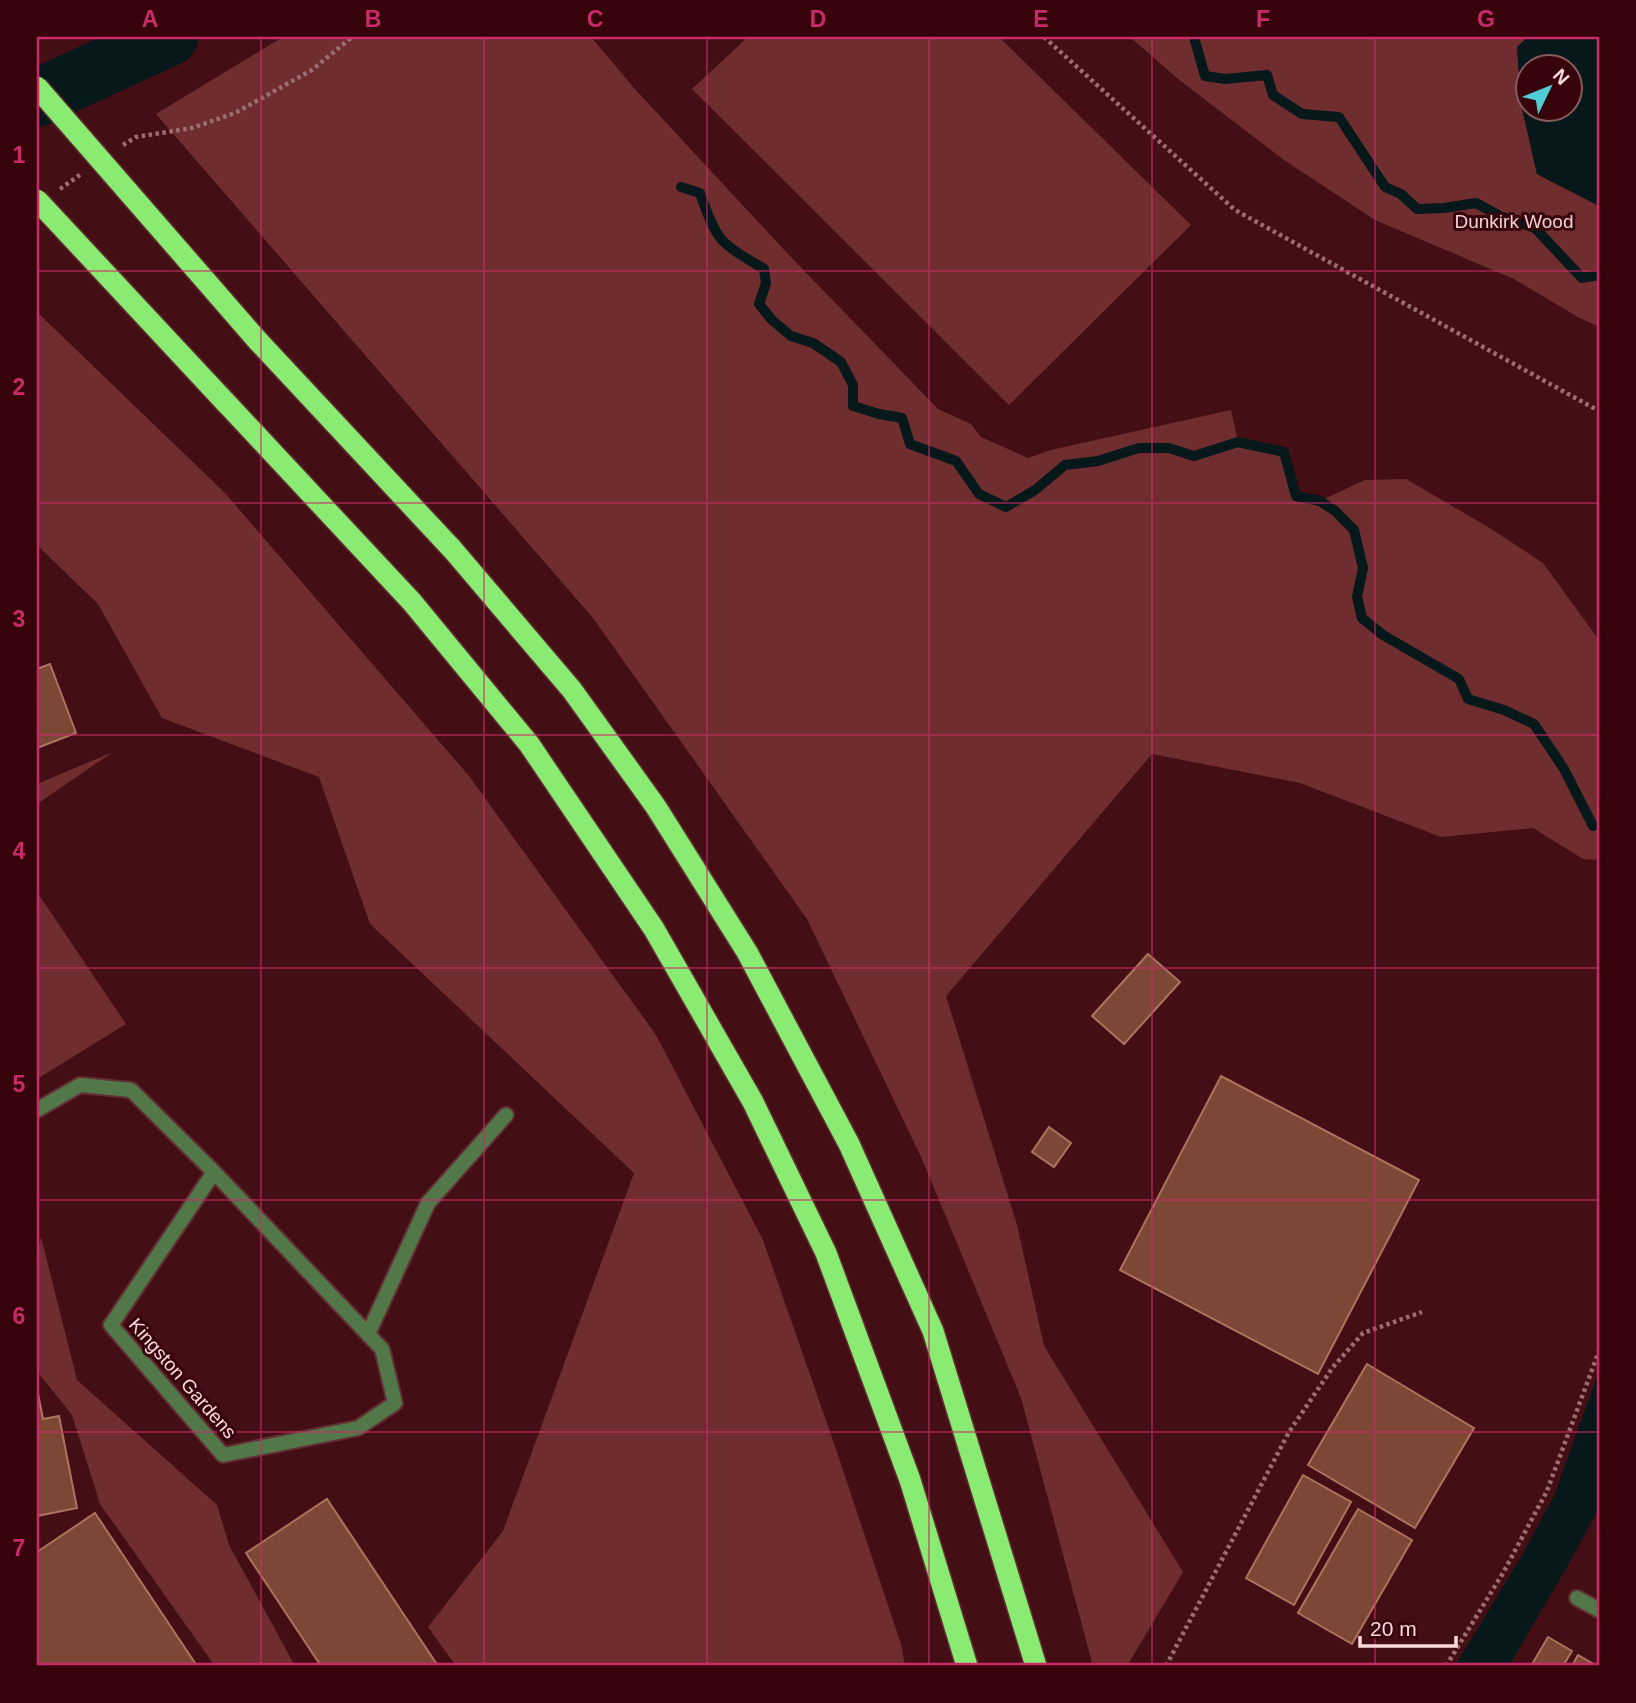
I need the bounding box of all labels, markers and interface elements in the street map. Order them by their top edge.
text: A [142,6,158,32]
text: B [365,6,381,32]
text: C [587,6,603,32]
text: D [810,6,826,32]
text: E [1033,6,1049,32]
text: F [1256,6,1270,32]
text: G [1477,6,1495,32]
north arrow [1514,52,1584,122]
text: N [1549,65,1573,89]
text: 1 [13,142,26,168]
park label: Dunkirk Wood [1455,211,1573,232]
text: 2 [13,374,25,400]
text: 3 [13,606,25,632]
text: 4 [13,838,26,864]
text: 5 [13,1071,26,1097]
text: 6 [13,1303,25,1329]
street label: Kingston Gardens [125,1314,240,1443]
text: 7 [13,1535,25,1561]
scale bar [1360,1605,1456,1649]
text: 20 m [1370,1617,1417,1640]

